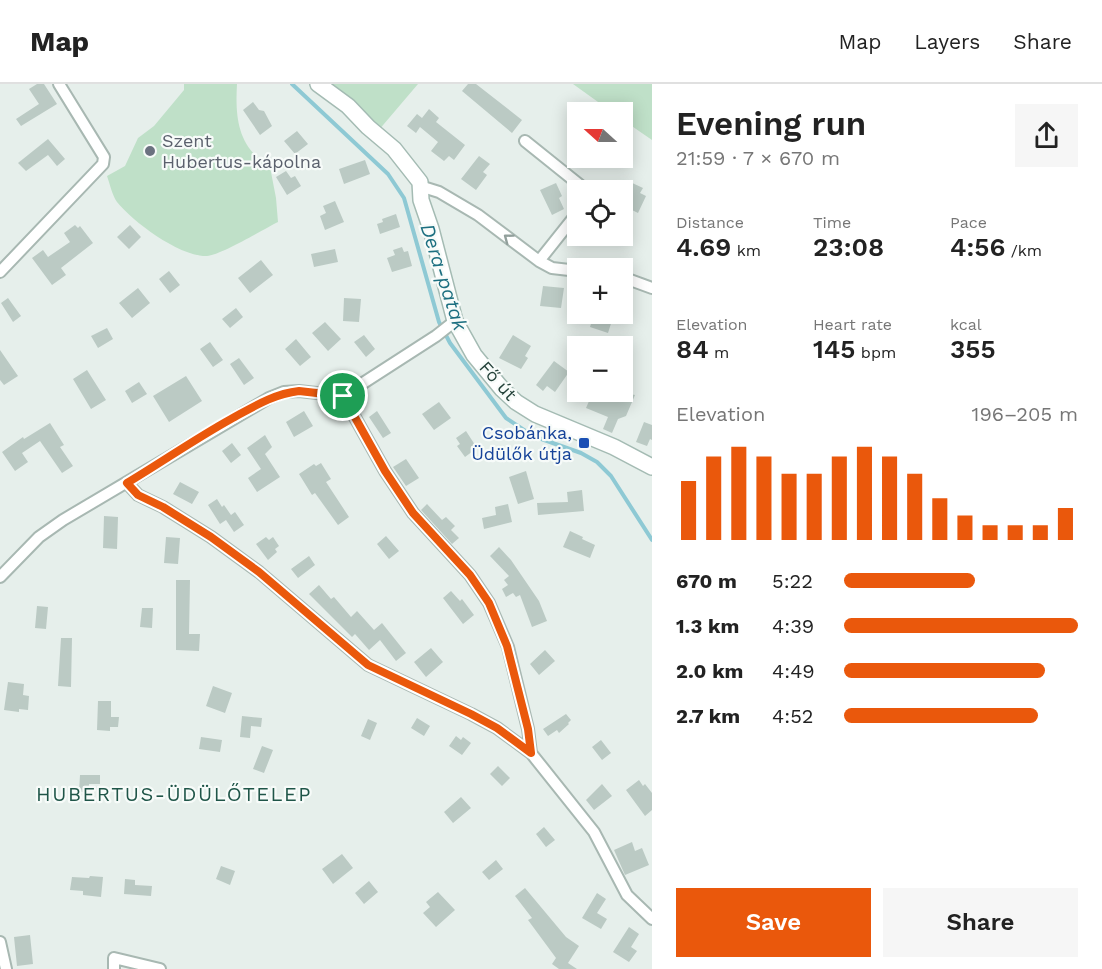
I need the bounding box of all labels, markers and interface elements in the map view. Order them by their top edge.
text: Map [30,25,89,58]
text: Map [838,29,881,54]
text: Layers [914,29,980,54]
text: Share [1013,29,1072,54]
north arrow [567,102,633,168]
map controls [567,102,633,402]
text: Evening run [676,104,866,143]
button: share [1015,104,1078,167]
place label: Szent Hubertus-kápolna [162,130,321,172]
marker: Szent Hubertus-kápolna [143,144,157,158]
text: 21:59 · 7 × 670 m [676,146,840,170]
button: locate [567,180,633,246]
text: Distance [676,213,744,232]
text: Time [813,213,851,232]
text: Pace [950,213,987,232]
water label: Dera-patak [415,220,473,335]
text: 4.69 [676,232,731,262]
text: 23:08 [813,232,884,262]
text: 4:56 [950,232,1005,262]
one-way arrow [503,234,514,245]
text: km [731,241,761,260]
text: /km [1005,241,1042,260]
button: + [567,258,633,324]
text: Elevation [676,315,747,334]
text: Heart rate [813,315,892,334]
text: kcal [950,315,982,334]
text: 84 [676,334,709,364]
text: 145 [813,334,855,364]
text: 355 [950,334,996,364]
button: − [567,336,633,402]
text: m [709,343,729,362]
text: bpm [855,343,896,362]
street label: Fő út [475,357,522,405]
pin [317,370,368,421]
icon: arrive [326,379,359,412]
text: Elevation [676,402,765,426]
text: 196–205 m [972,402,1078,426]
place label: Csobánka, Üdülők útja [471,422,572,464]
marker: Csobánka, Üdülők útja [577,436,591,450]
text: 670 m [676,569,737,593]
text: 5:22 [772,569,813,593]
text: 1.3 km [676,614,739,638]
text: 4:39 [772,614,814,638]
text: 2.0 km [676,659,743,683]
text: 4:49 [772,659,815,683]
text: 2.7 km [676,704,740,728]
text: 4:52 [772,704,813,728]
district label: HUBERTUS-ÜDÜLŐTELEP [36,782,312,806]
button: Save [676,888,871,957]
button: Share [883,888,1078,957]

